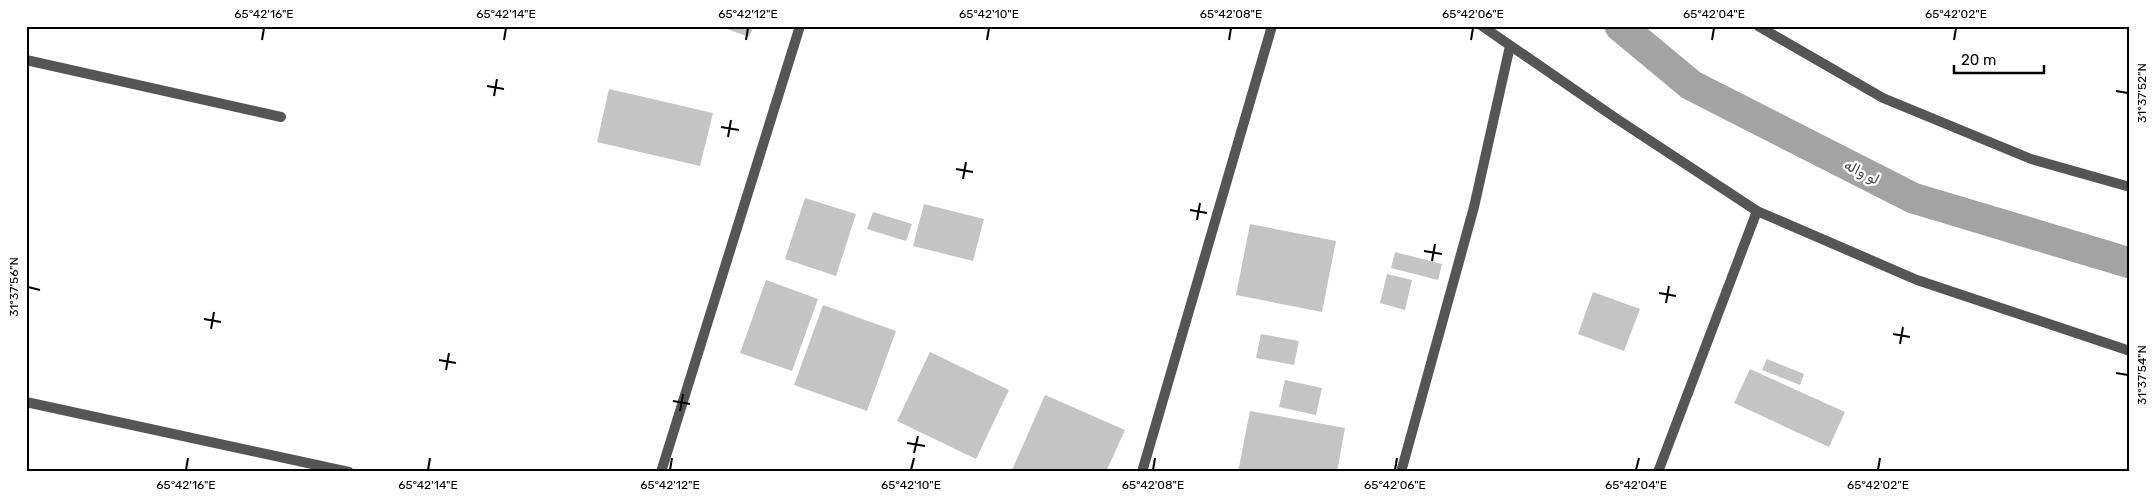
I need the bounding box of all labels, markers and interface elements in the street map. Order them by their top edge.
text: 65°42'16"E [234,7,294,21]
text: 65°42'14"E [476,7,536,21]
text: 65°42'12"E [718,7,778,21]
text: 65°42'10"E [959,7,1019,21]
text: 65°42'08"E [1200,7,1262,21]
text: 65°42'06"E [1442,7,1504,21]
text: 65°42'04"E [1683,7,1745,21]
text: 65°42'02"E [1925,7,1987,21]
scale bar [1954,42,2044,74]
text: 20 m [1961,51,1996,69]
text: 31°37'52"N [2135,63,2149,123]
water label: لو واله [1841,156,1882,188]
text: 31°37'56"N [7,257,21,317]
text: 31°37'54"N [2135,345,2149,405]
text: 65°42'16"E [156,478,216,492]
text: 65°42'14"E [398,478,458,492]
text: 65°42'12"E [640,478,700,492]
text: 65°42'10"E [881,478,941,492]
text: 65°42'08"E [1122,478,1184,492]
text: 65°42'06"E [1364,478,1426,492]
text: 65°42'04"E [1605,478,1667,492]
text: 65°42'02"E [1847,478,1909,492]

